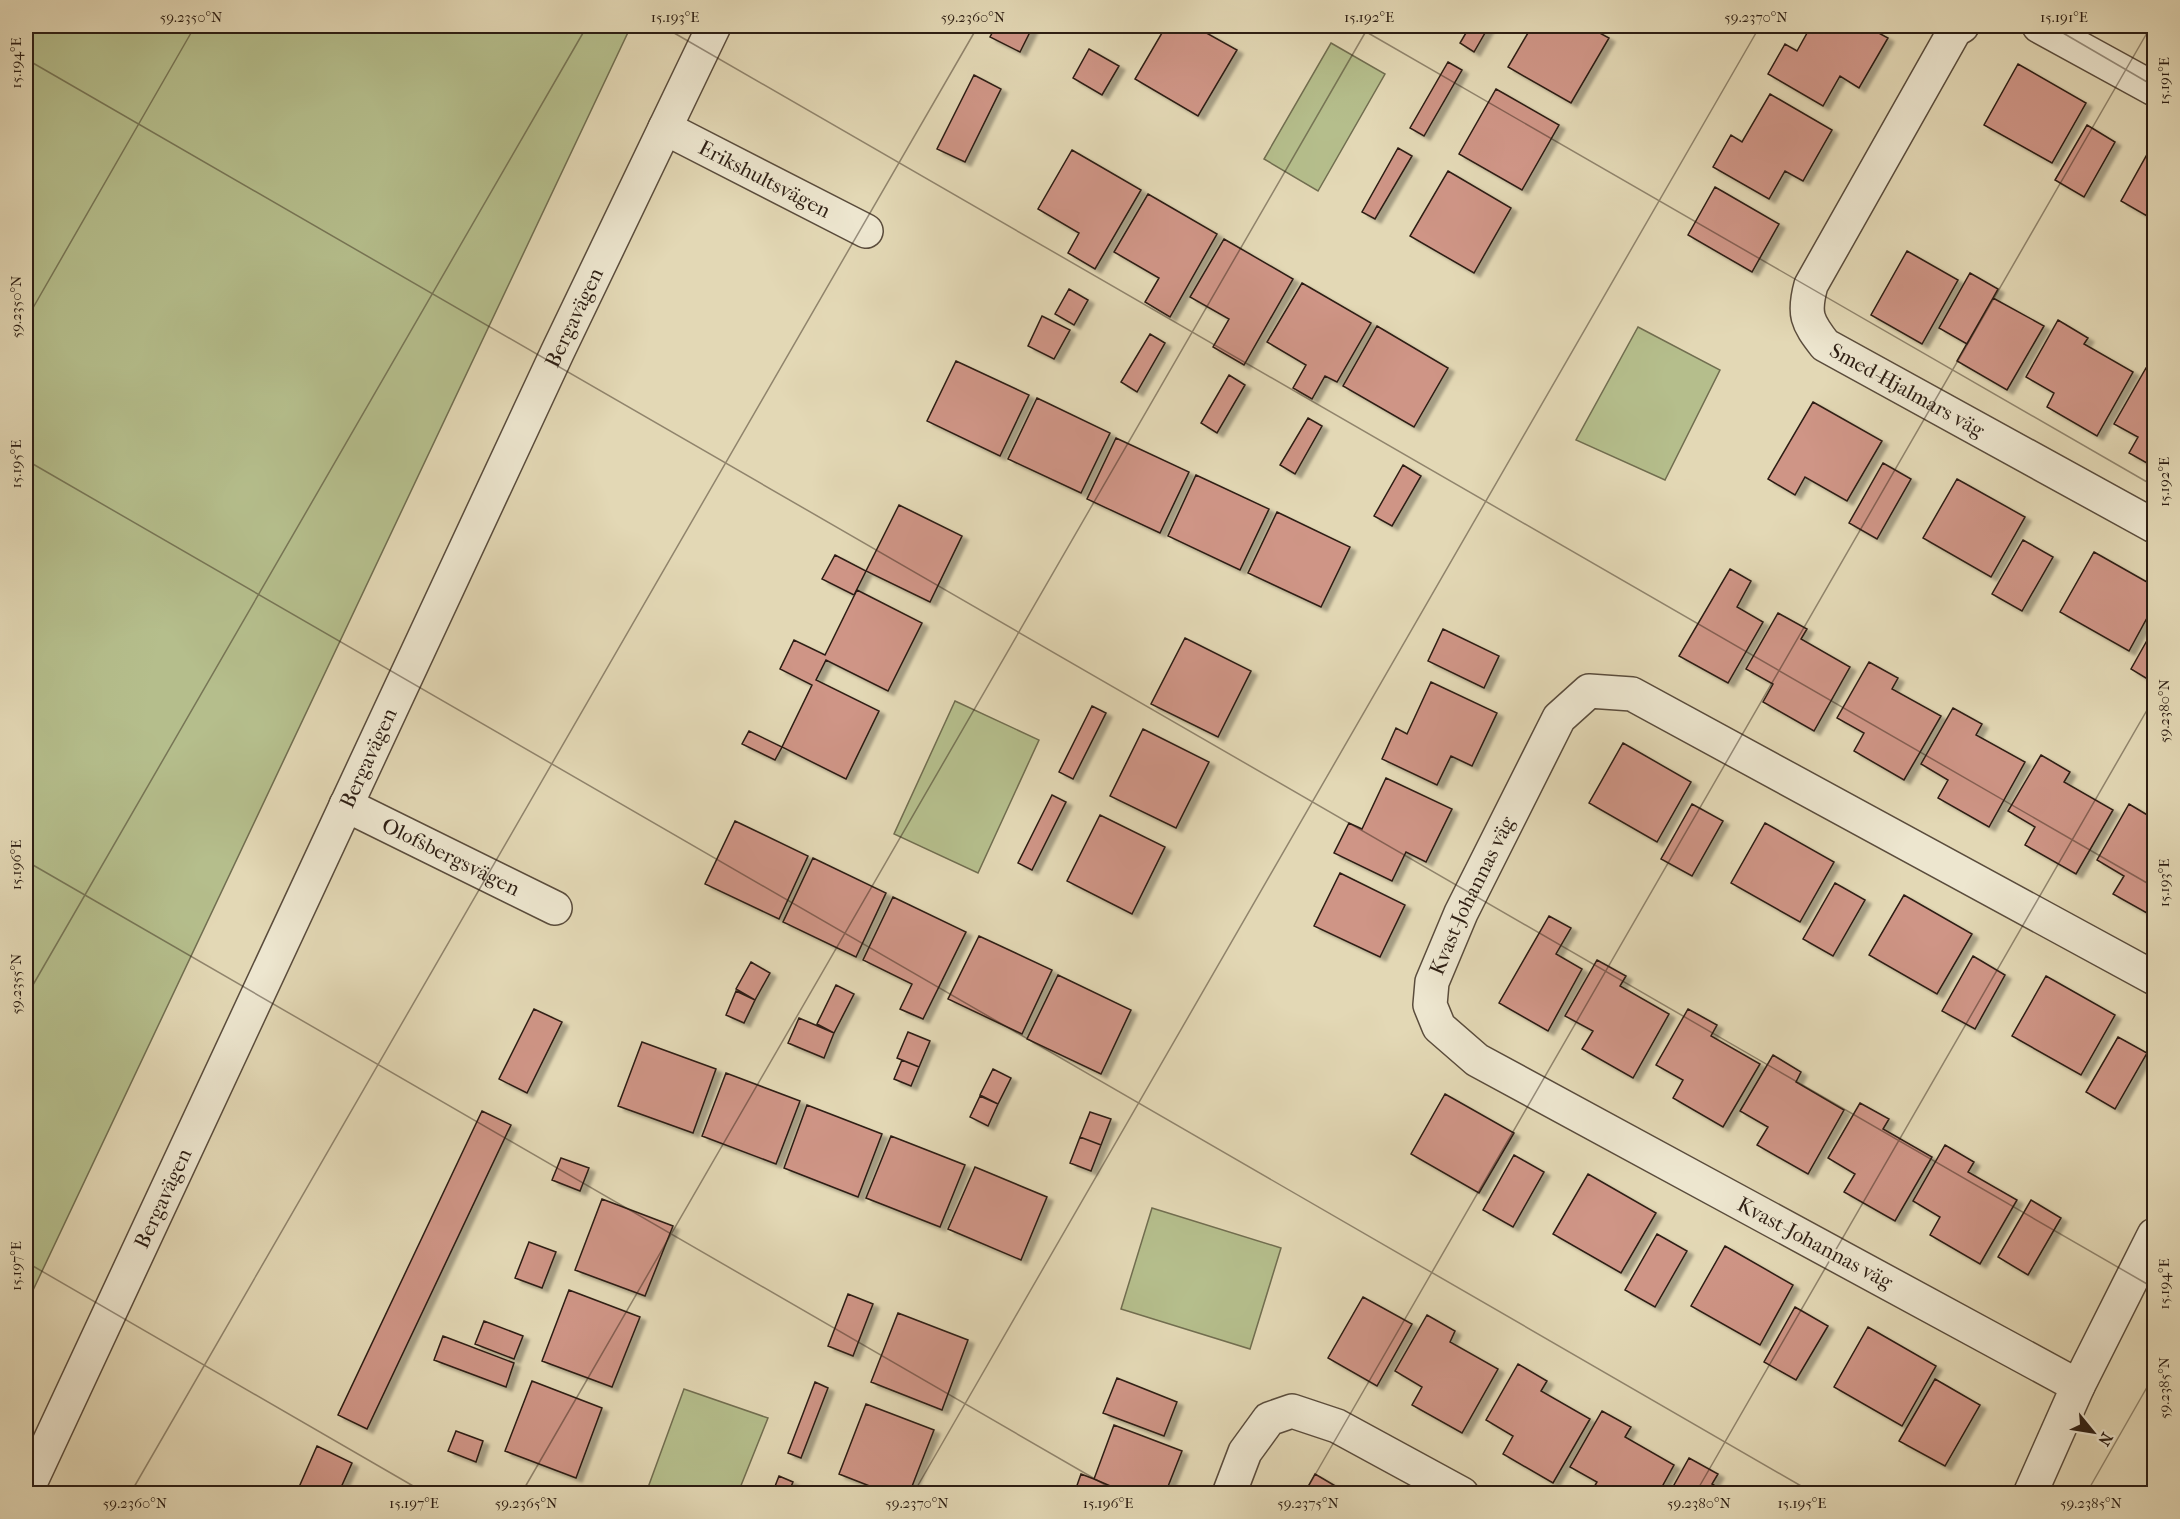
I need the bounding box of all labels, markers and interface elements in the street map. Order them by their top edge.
text: 59.2350°N [160,8,223,26]
text: 15.193°E [651,8,699,26]
text: 59.2360°N [941,8,1006,26]
text: 15.192°E [1344,8,1394,26]
text: 59.2370°N [1724,8,1788,26]
text: 15.191°E [2040,8,2088,26]
text: 15.194°E [7,37,25,89]
text: 15.191°E [2155,57,2173,105]
street label: Erikshultsvägen [695,135,835,223]
street label: Bergavägen [540,264,608,371]
text: 59.2350°N [7,275,25,338]
street label: Smed-Hjalmars väg [1826,338,1989,443]
text: 15.195°E [7,440,25,489]
text: 15.192°E [2155,457,2173,507]
text: 59.2380°N [2155,679,2173,743]
street label: Bergavägen [335,704,402,812]
street label: Kvast-Johannas väg [1424,812,1520,978]
street label: Olofsbergsvägen [378,813,524,901]
text: 15.196°E [7,840,25,890]
text: 15.193°E [2155,859,2173,907]
text: 59.2355°N [7,953,25,1014]
street label: Bergavägen [129,1145,196,1252]
street label: Kvast-Johannas väg [1733,1192,1897,1294]
text: 15.197°E [7,1241,25,1291]
text: 15.194°E [2155,1258,2173,1310]
text: 59.2385°N [2155,1356,2173,1419]
north arrow [2063,1402,2123,1462]
text: N [2094,1429,2117,1450]
text: 59.2360°N [103,1494,168,1512]
text: 15.197°E [389,1494,439,1512]
text: 59.2365°N [495,1494,558,1512]
text: 59.2370°N [885,1494,949,1512]
text: 15.196°E [1083,1494,1133,1512]
text: 59.2375°N [1277,1494,1339,1512]
text: 59.2380°N [1667,1494,1731,1512]
text: 15.195°E [1778,1494,1827,1512]
text: 59.2385°N [2060,1494,2123,1512]

